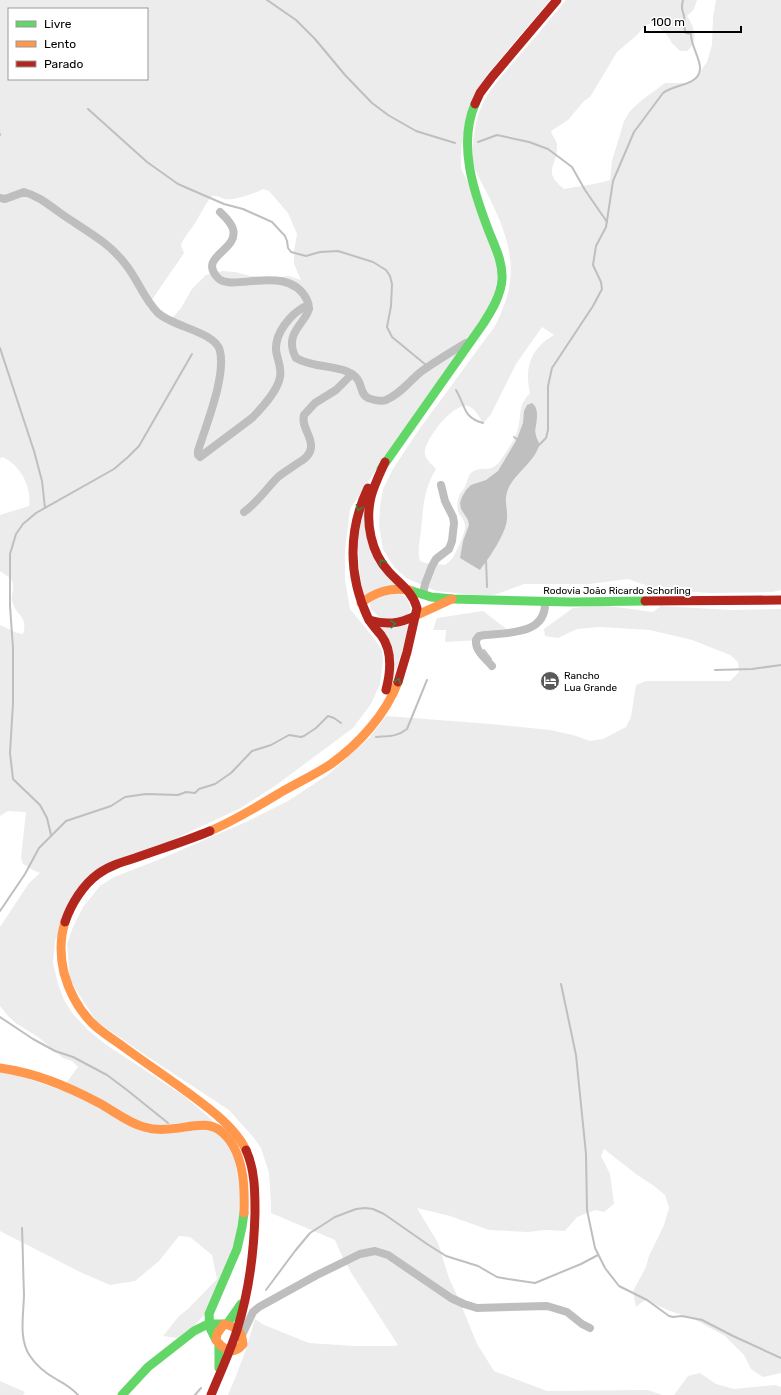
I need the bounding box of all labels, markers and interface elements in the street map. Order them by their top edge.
legend [8,8,148,80]
scale bar [645,8,741,34]
text: 100 m [651,15,685,29]
text: Livre [44,17,72,31]
text: Lento [44,37,76,51]
text: Parado [44,57,83,71]
one-way arrow [356,504,364,511]
one-way arrow [380,560,387,567]
street label: Rodovia João Ricardo Schorling [543,585,691,597]
one-way arrow [390,619,396,628]
hotel icon: Rancho Lua Grande [539,670,561,692]
place label: Rancho Lua Grande [564,670,618,694]
one-way arrow [393,677,401,684]

